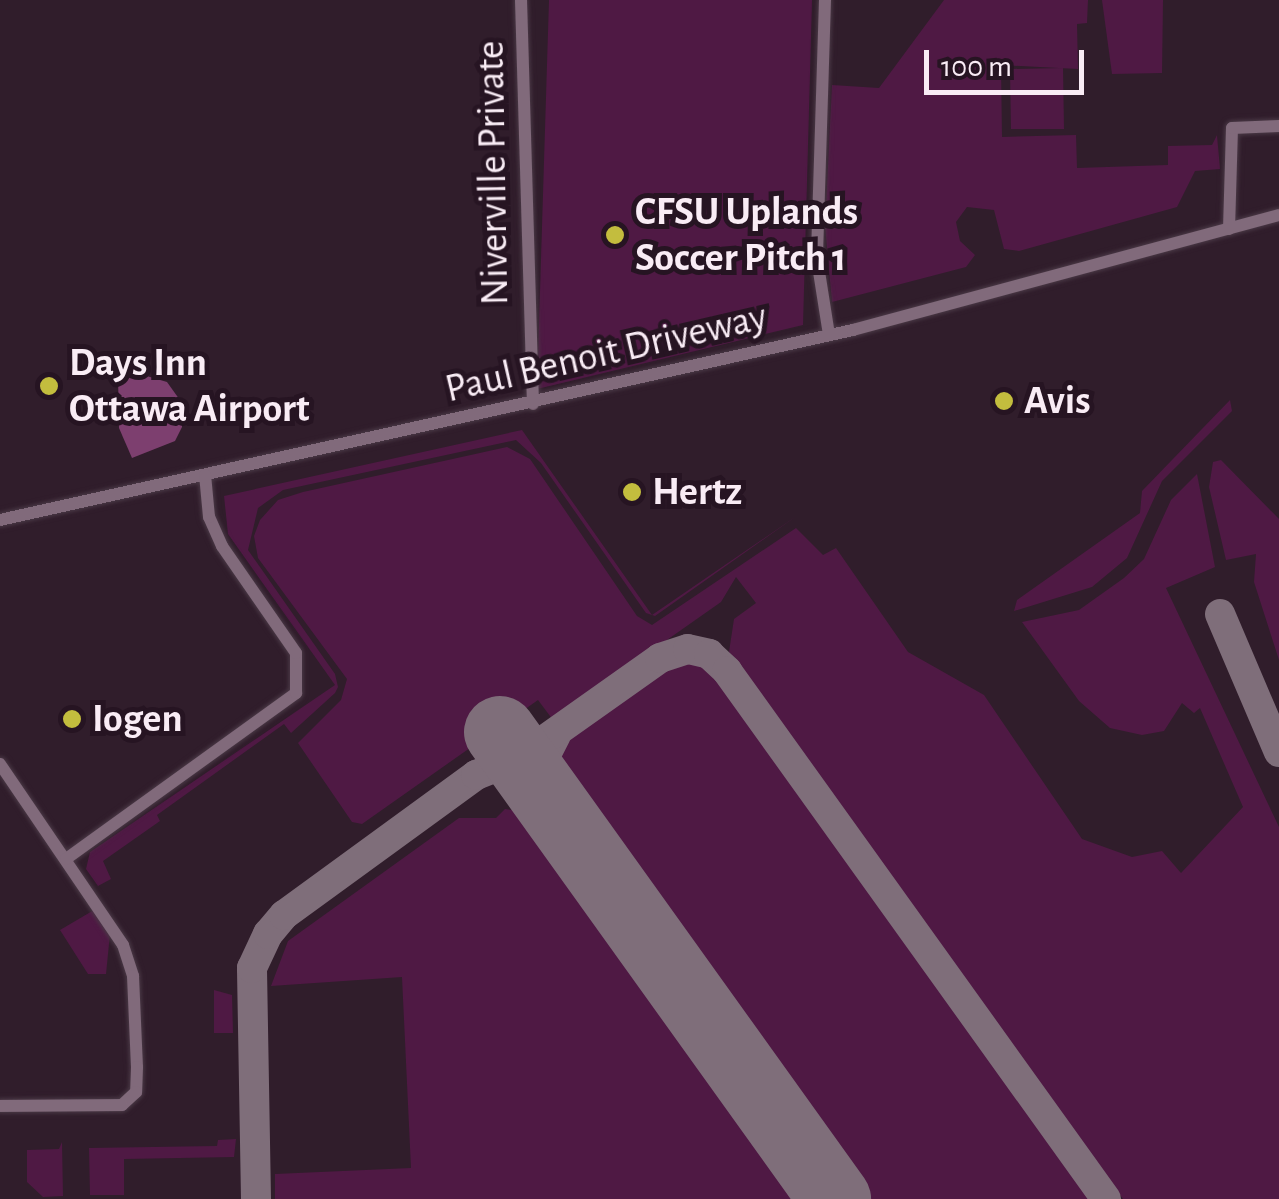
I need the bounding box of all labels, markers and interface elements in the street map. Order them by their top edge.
scale bar [929,30,1089,92]
street label: Niverville Private [467,40,519,306]
text: 100 m [941,52,1012,82]
place label: CFSU Uplands Soccer Pitch 1 [635,188,858,282]
marker: CFSU Uplands Soccer Pitch 1 [604,224,626,246]
street label: Paul Benoit Driveway [441,293,771,413]
place label: Days Inn Ottawa Airport [69,339,310,433]
marker: Days Inn Ottawa Airport [38,375,60,397]
place label: Avis [1024,377,1091,425]
marker: Avis [993,390,1015,412]
place label: Hertz [652,468,742,516]
marker: Hertz [621,481,643,503]
place label: Iogen [92,695,183,743]
marker: Iogen [61,708,83,730]

